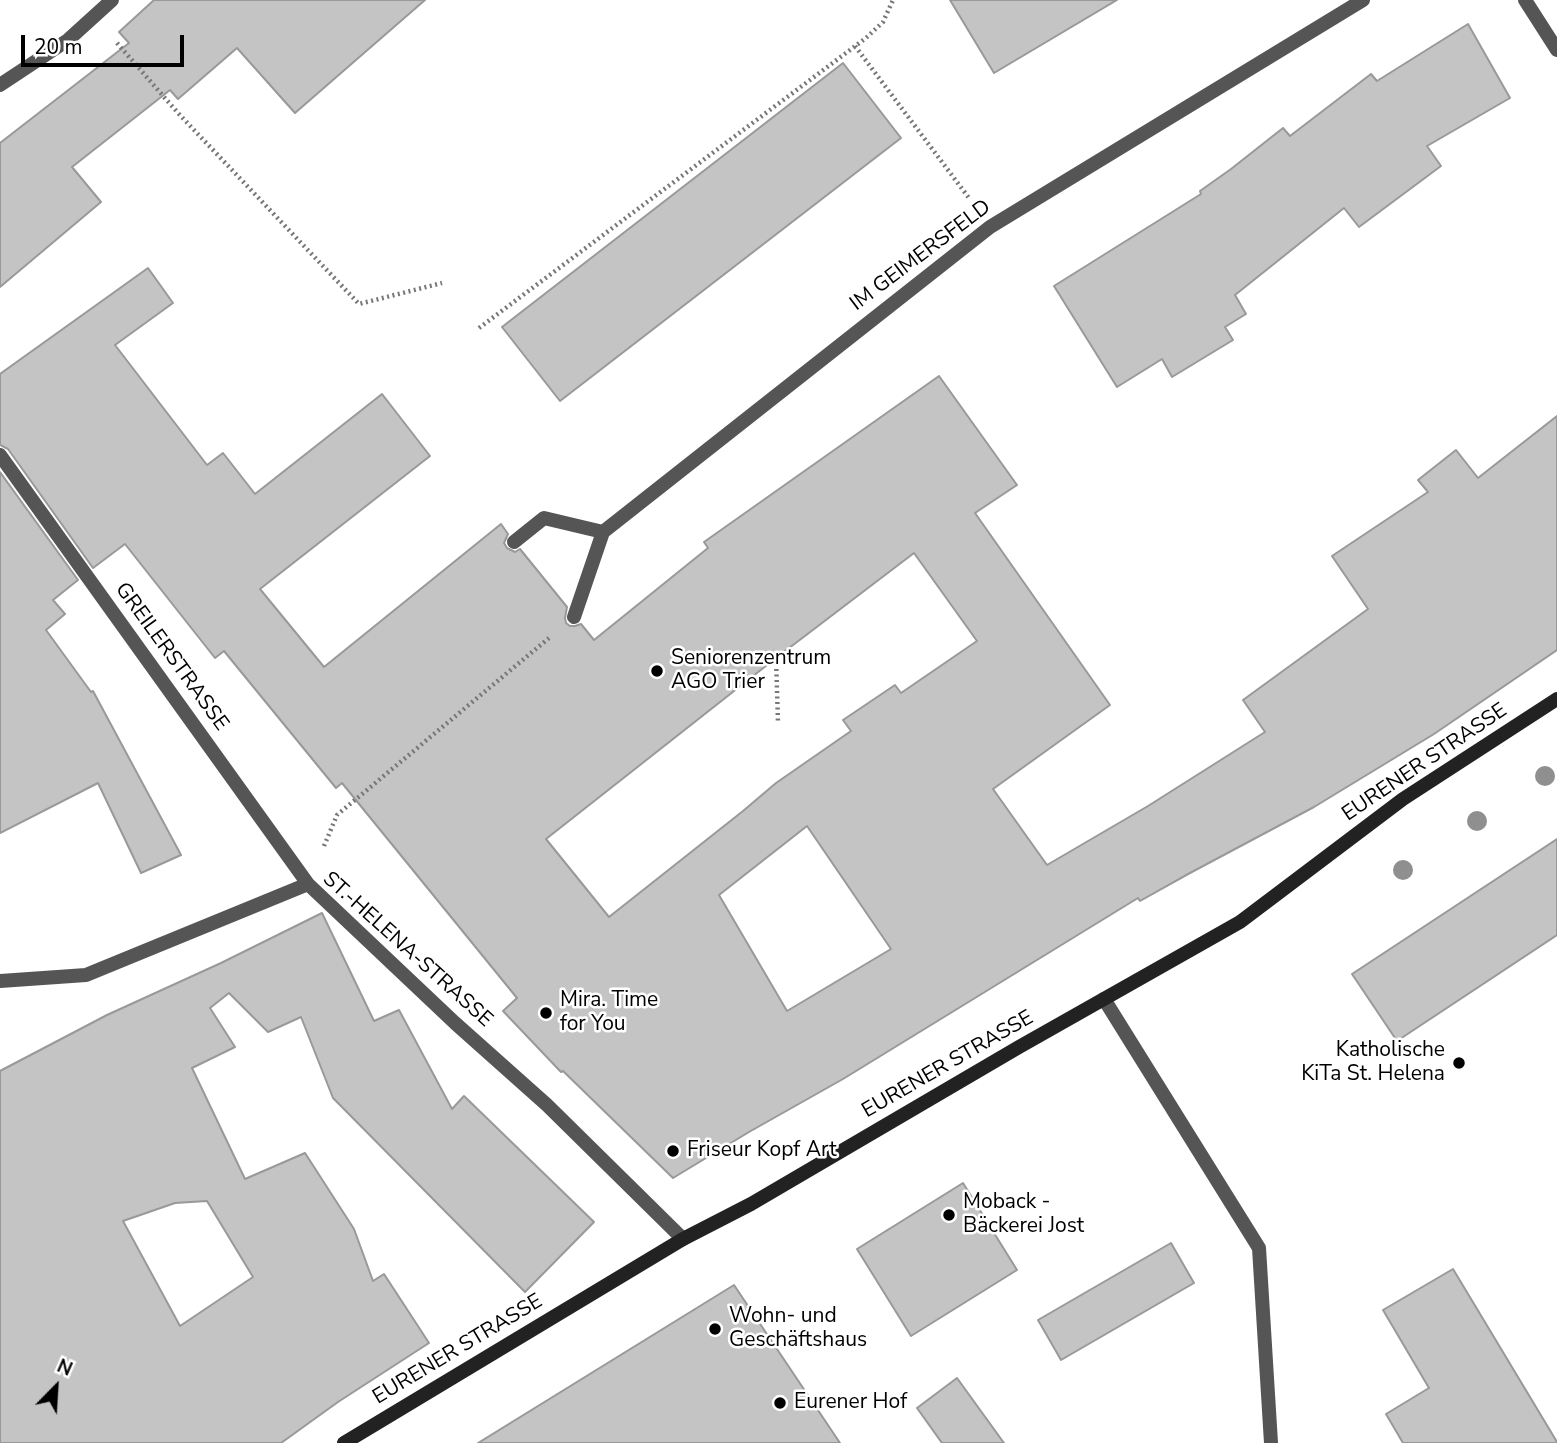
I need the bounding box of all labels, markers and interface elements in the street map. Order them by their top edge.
scale bar [24,21,187,65]
text: 20 m [34,33,83,61]
street label: IM GEIMERSFELD [846,195,996,317]
street label: GREILERSTRASSE [109,578,233,736]
place label: Seniorenzentrum AGO Trier [671,646,831,696]
marker: Seniorenzentrum AGO Trier [649,663,665,679]
street label: EURENER STRASSE [1338,698,1512,828]
street label: ST.-HELENA-STRASSE [317,867,497,1033]
place label: Mira. Time for You [560,988,658,1038]
marker: Mira. Time for You [538,1005,554,1021]
street label: EURENER STRASSE [858,1006,1038,1124]
place label: Katholische KiTa St. Helena [1301,1038,1445,1088]
marker: Katholische KiTa St. Helena [1451,1055,1467,1071]
place label: Friseur Kopf Art [687,1138,836,1164]
marker: Friseur Kopf Art [665,1143,681,1159]
place label: Moback - Bäckerei Jost [963,1190,1084,1240]
marker: Moback - Bäckerei Jost [941,1207,957,1223]
street label: EURENER STRASSE [369,1289,547,1411]
place label: Wohn- und Geschäftshaus [729,1304,867,1354]
marker: Wohn- und Geschäftshaus [707,1321,723,1337]
north arrow [21,1352,91,1422]
text: N [53,1353,76,1383]
place label: Eurener Hof [794,1390,907,1416]
marker: Eurener Hof [772,1395,788,1411]

